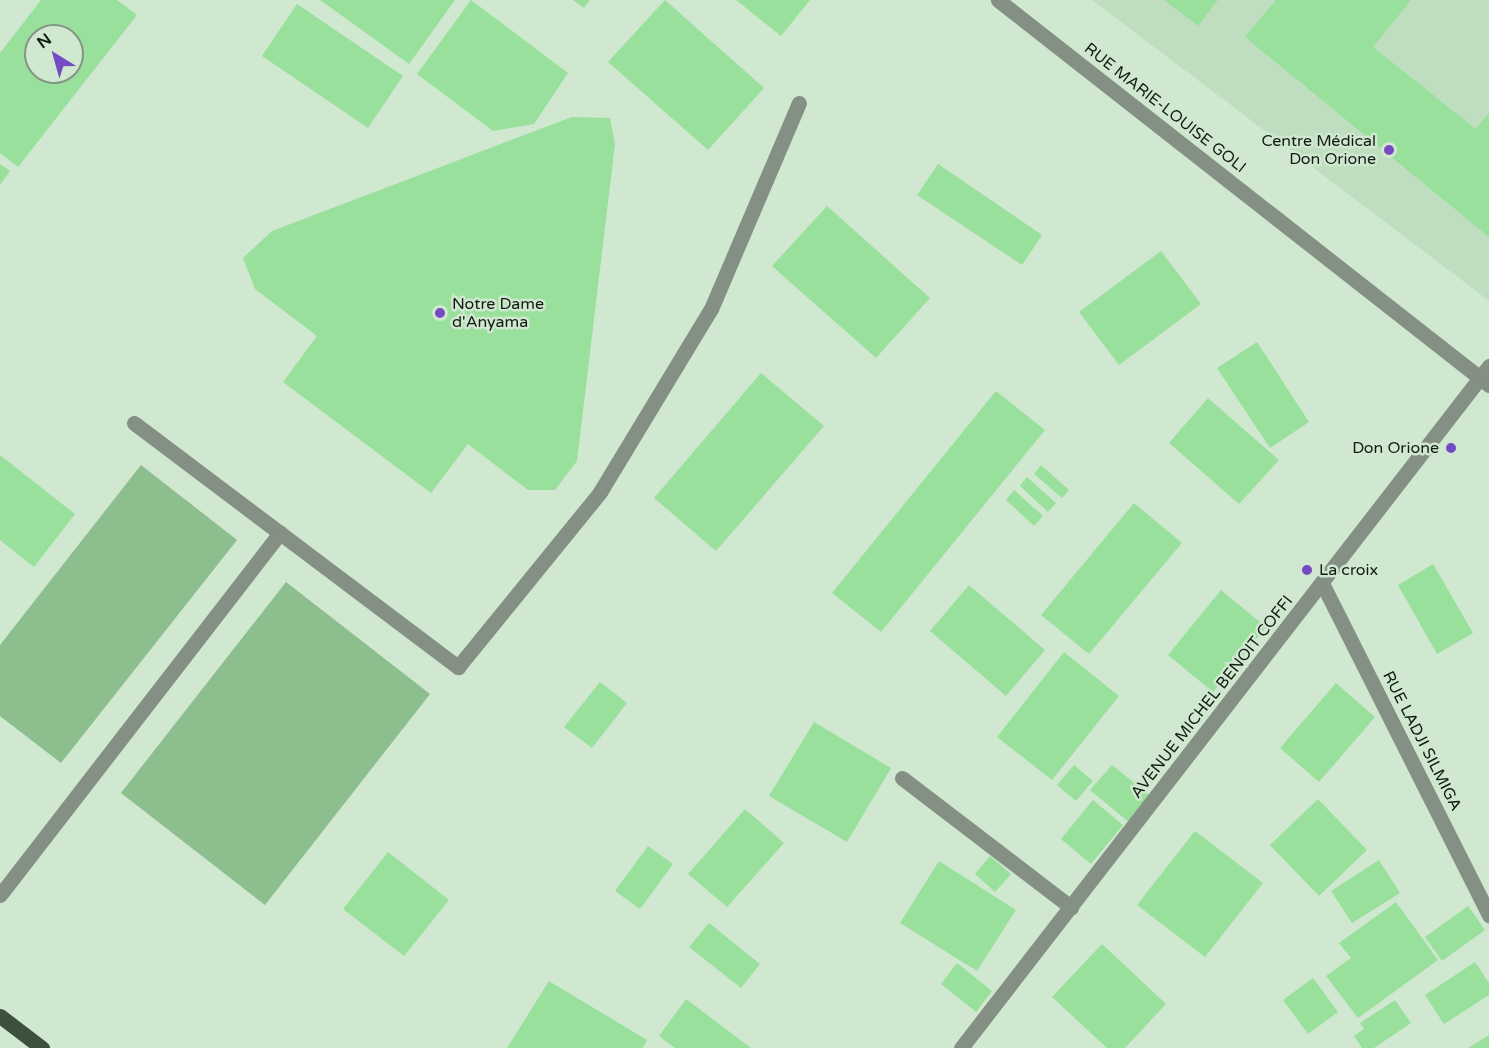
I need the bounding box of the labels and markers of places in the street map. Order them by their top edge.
place label: Centre Médical Don Orione [1261,131,1376,169]
marker: Centre Médical Don Orione [1380,141,1398,159]
place label: Notre Dame d'Anyama [452,294,544,332]
marker: Notre Dame d'Anyama [433,306,447,320]
place label: Don Orione [1352,438,1439,458]
marker: Don Orione [1444,441,1458,455]
place label: La croix [1319,560,1378,580]
marker: La croix [1300,563,1314,577]

